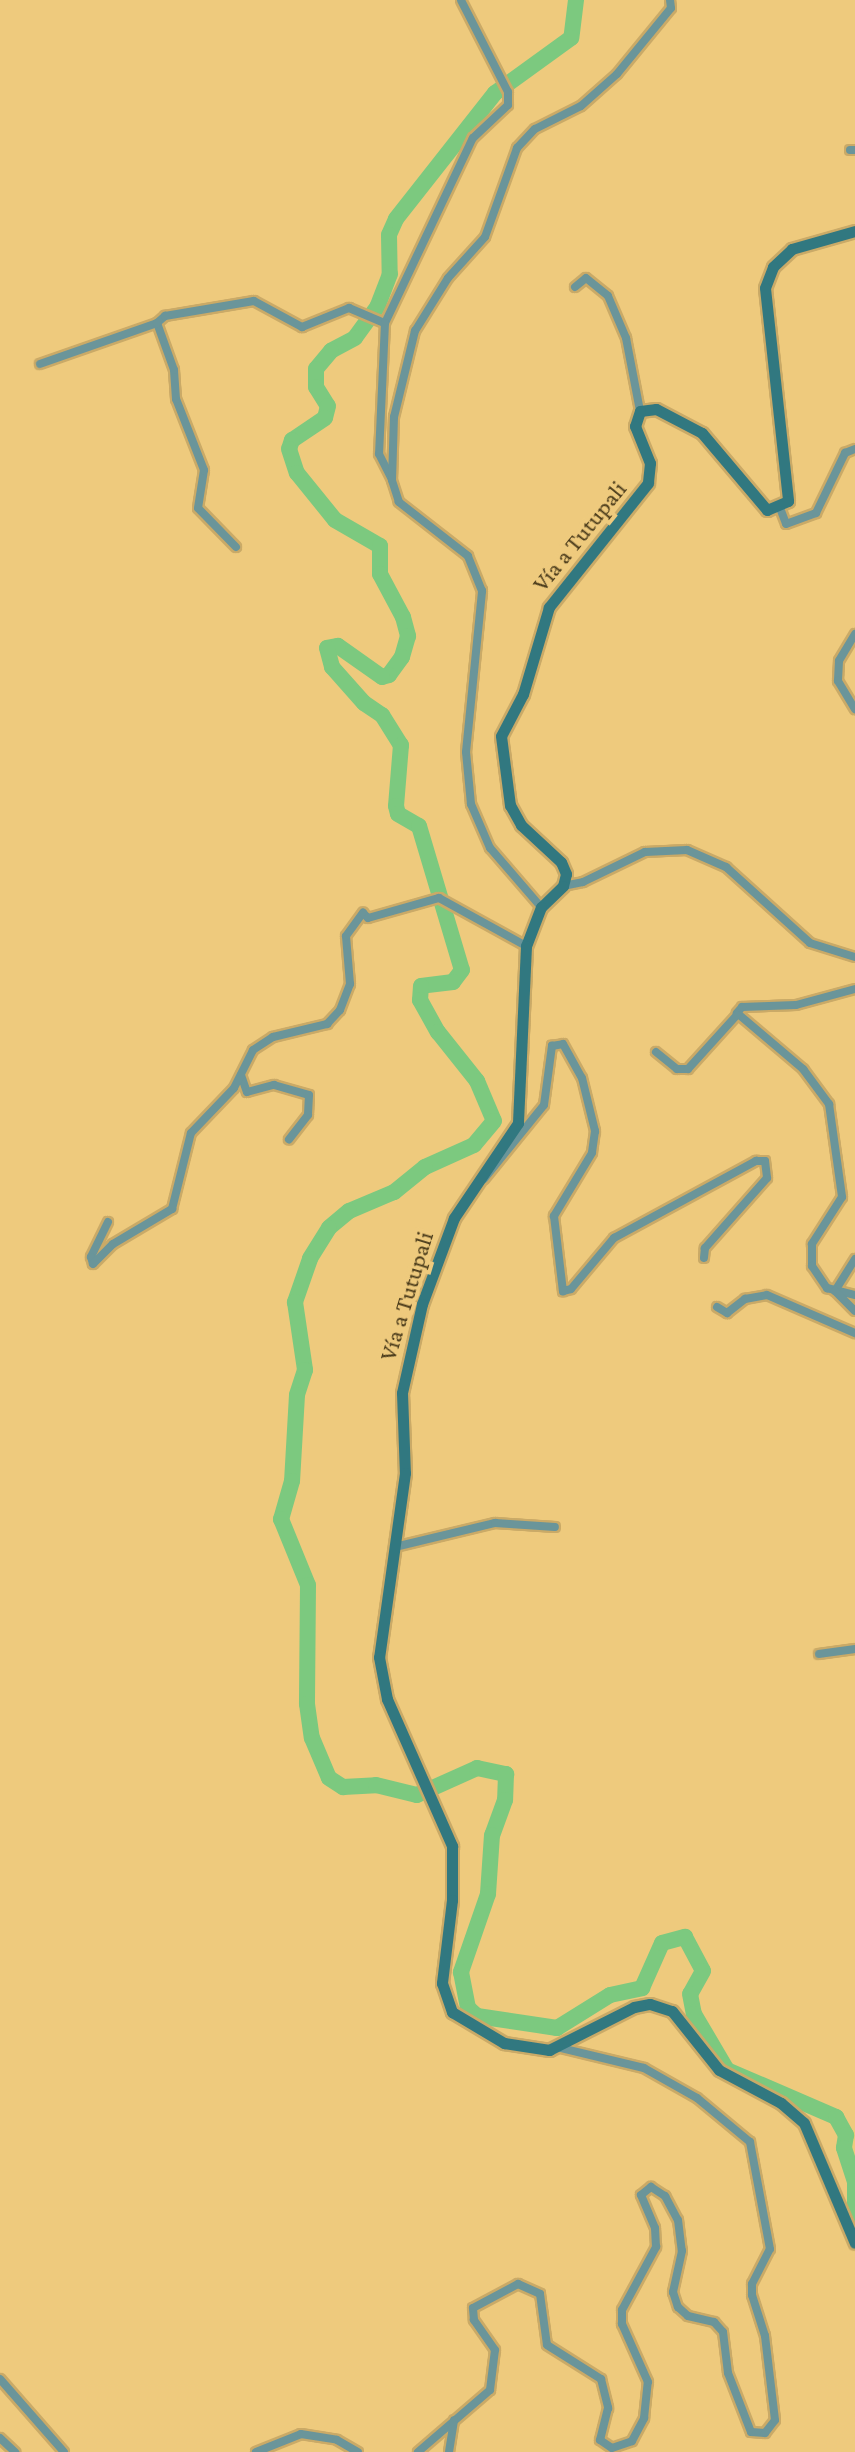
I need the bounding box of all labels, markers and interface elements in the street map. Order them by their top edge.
street label: Vía a Tutupali [526,475,632,597]
street label: Vía a Tutupali [373,1228,439,1364]

